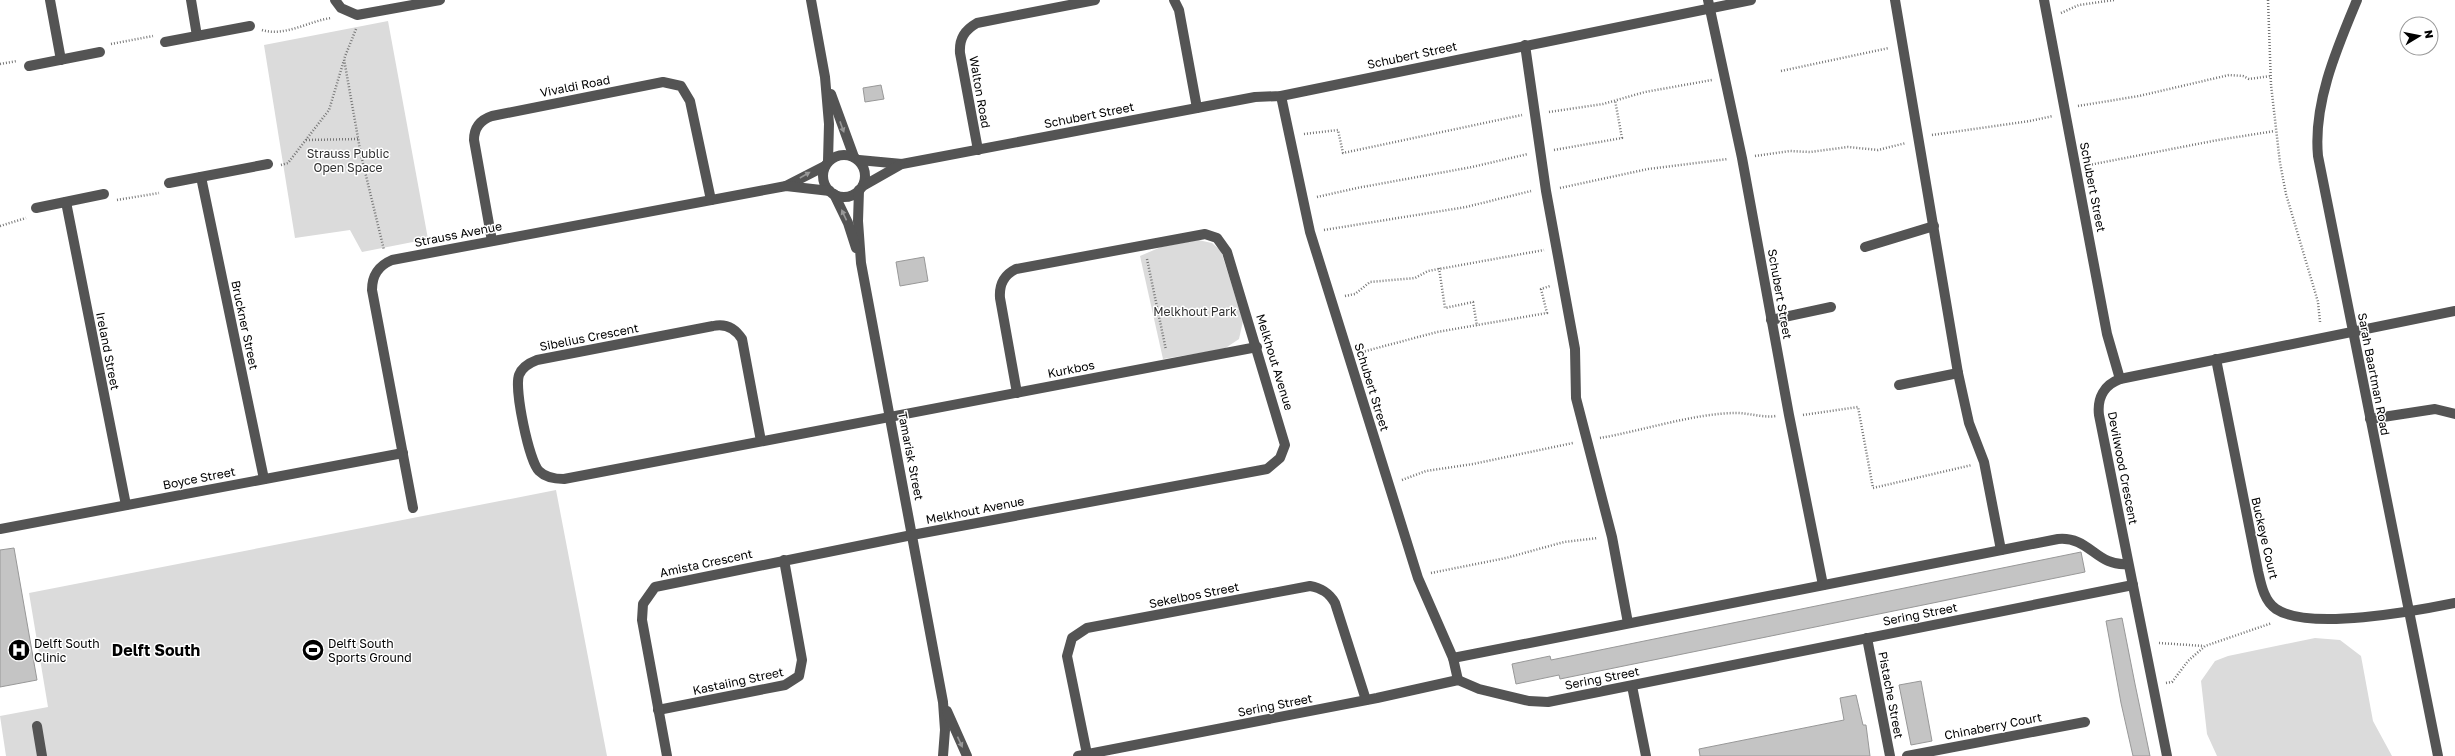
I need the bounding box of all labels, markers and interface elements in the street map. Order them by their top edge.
north arrow [2399,16,2439,56]
text: N [2422,29,2436,39]
street label: Schubert Street [1366,38,1458,72]
street label: Walton Road [966,55,994,129]
street label: Vivaldi Road [539,72,611,100]
street label: Schubert Street [1043,99,1136,131]
one-way arrow [839,121,845,133]
street label: Schubert Street [2077,141,2109,234]
park label: Strauss Public Open Space [307,146,390,175]
one-way arrow [799,171,811,178]
one-way arrow [841,209,847,220]
street label: Strauss Avenue [413,218,503,250]
street label: Schubert Street [1765,248,1795,341]
street label: Bruckner Street [228,279,262,371]
park label: Melkhout Park [1153,304,1237,319]
street label: Ireland Street [93,311,123,391]
street label: Sarah Baartman Road [2355,311,2393,437]
street label: Melkhout Avenue [1253,312,1297,412]
street label: Sibelius Crescent [538,320,640,354]
street label: Schubert Street [1351,341,1393,433]
street label: Kurkbos [1046,357,1096,381]
street label: Tamarisk Street [895,410,927,502]
street label: Devilwood Crescent [2105,410,2141,526]
street label: Boyce Street [161,464,237,492]
street label: Melkhout Avenue [925,493,1026,527]
street label: Buckeye Court [2248,495,2282,581]
street label: Amista Crescent [658,546,754,580]
street label: Sekelbos Street [1148,579,1241,611]
street label: Sering Street [1881,599,1959,629]
place label: Delft South Clinic [34,636,100,665]
place label: Delft South Sports Ground [328,636,412,665]
hospital icon: Delft South Clinic [6,637,32,663]
sports icon: Delft South Sports Ground [300,637,326,663]
district label: Delft South [112,640,200,660]
street label: Pistache Street [1875,650,1907,740]
street label: Sering Street [1563,663,1641,693]
street label: Kastaiing Street [691,664,785,698]
street label: Sering Street [1236,690,1314,720]
street label: Chinaberry Court [1943,709,2043,743]
one-way arrow [957,736,963,748]

